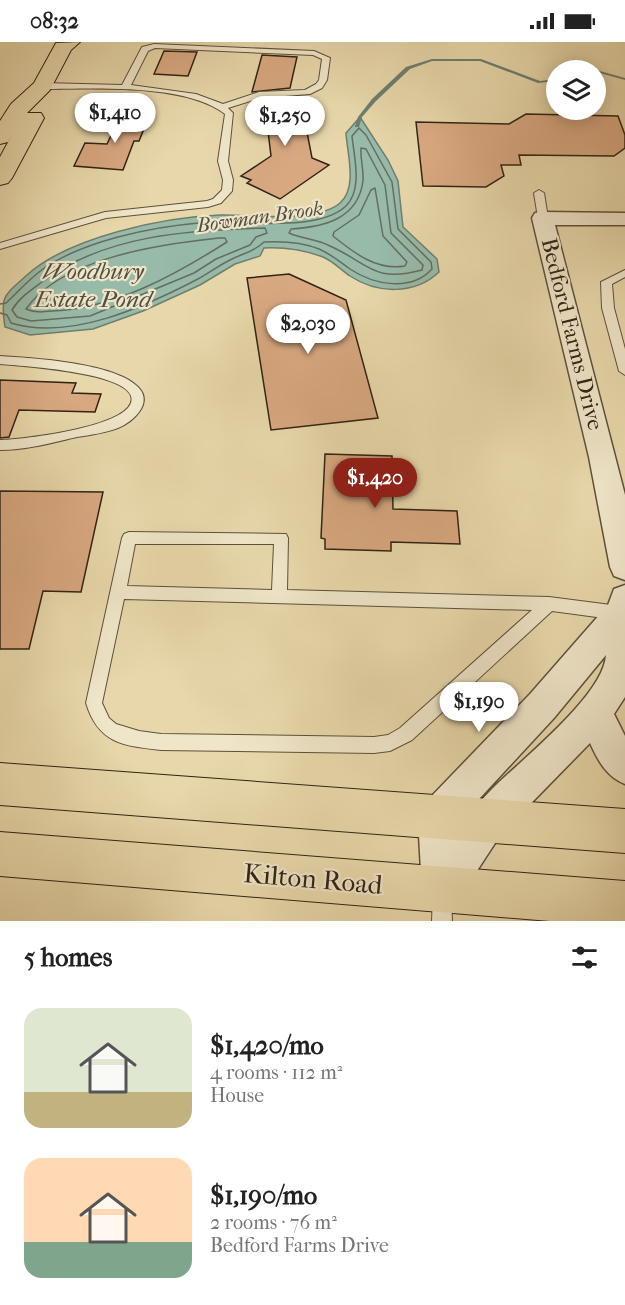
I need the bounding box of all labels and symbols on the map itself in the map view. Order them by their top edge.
pin: $1,410 [66,93,164,144]
pin: $1,250 [236,96,334,147]
water label: Bowman Brook [194,197,325,237]
street label: Bedford Farms Drive [536,235,608,433]
water label: Woodbury Estate Pond [33,257,154,313]
pin: $2,030 [259,304,357,355]
pin: $1,420 [326,458,424,509]
pin: $1,190 [430,682,528,733]
street label: Kilton Road [242,857,384,901]

